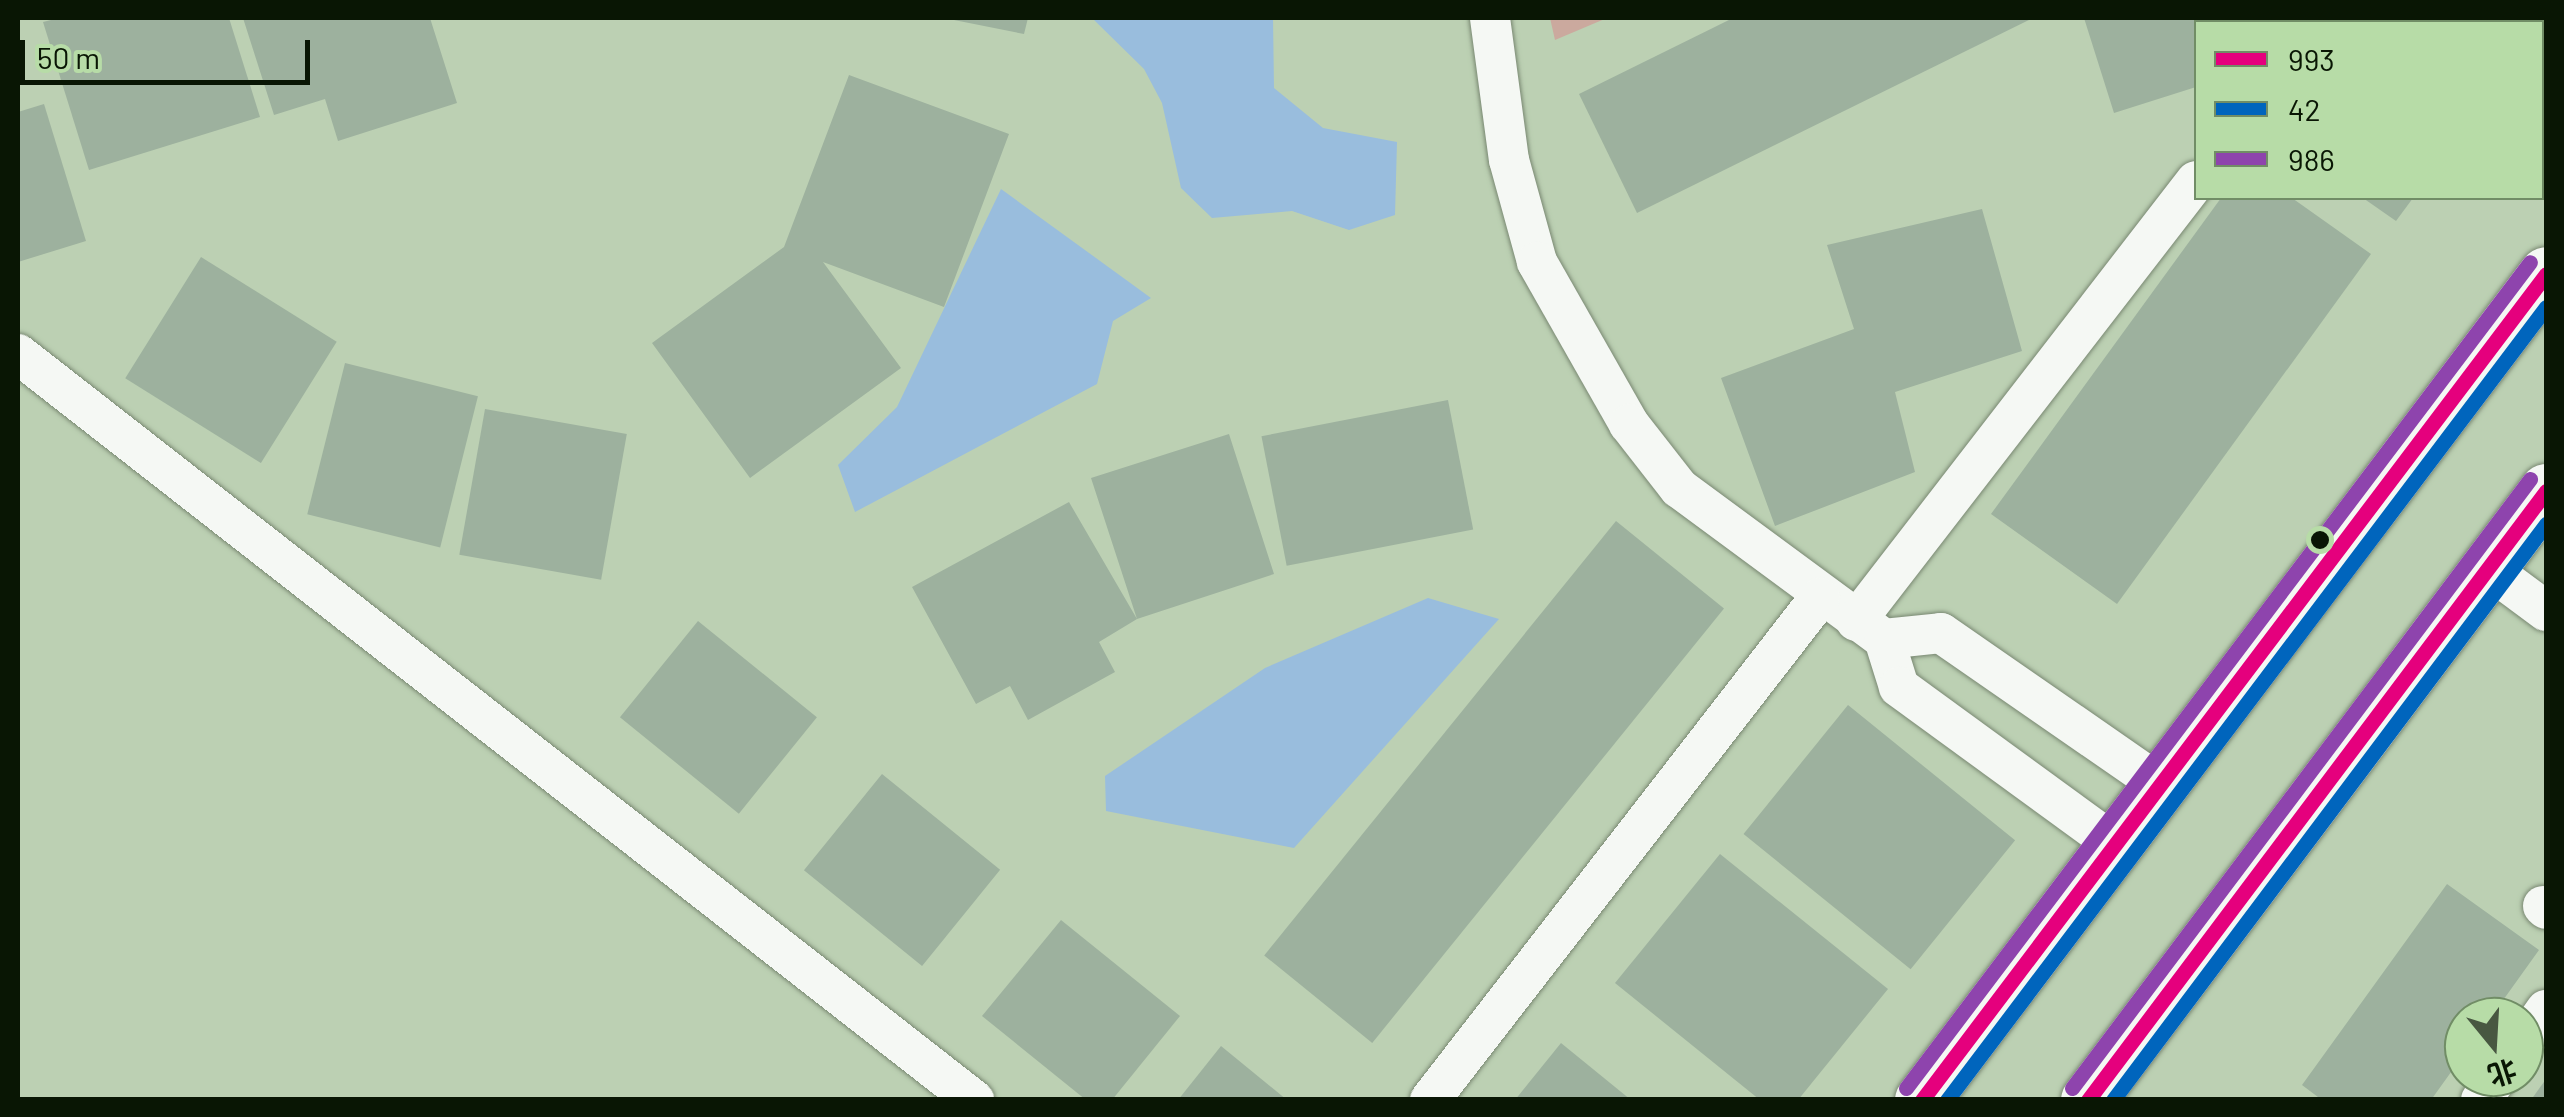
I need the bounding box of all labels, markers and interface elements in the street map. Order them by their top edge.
scale bar [25,20,315,82]
legend [2194,20,2544,200]
text: 50 m [37,39,100,75]
text: 993 [2288,41,2335,77]
text: 42 [2288,91,2321,127]
text: 986 [2288,141,2335,177]
unlabelled marker [2310,530,2330,550]
north arrow [2444,997,2544,1097]
text: 北 [2484,1053,2521,1094]

